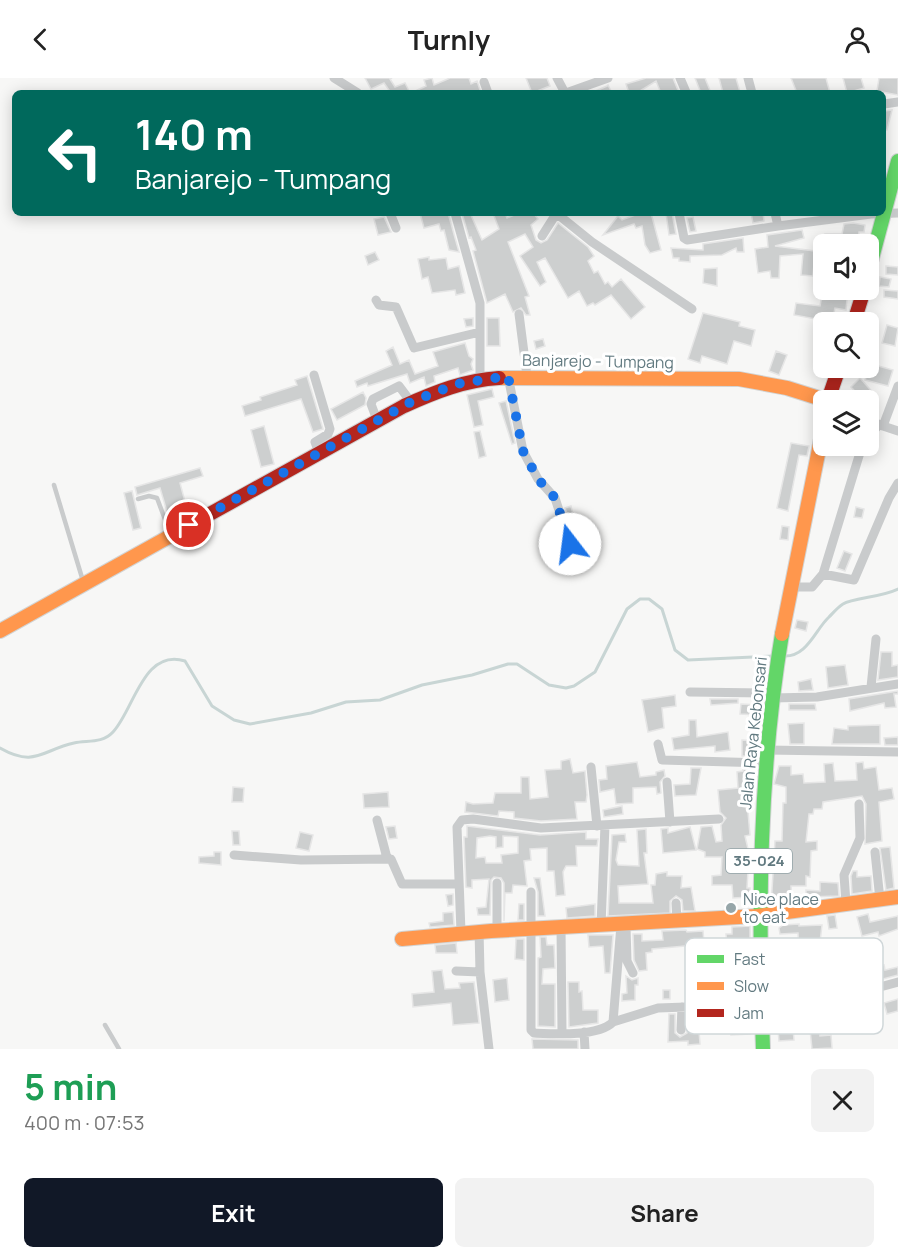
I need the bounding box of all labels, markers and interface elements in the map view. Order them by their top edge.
text: Turnly [408,21,490,58]
icon: back [24,23,57,56]
icon: person [841,23,874,56]
text: 140 m [135,105,253,163]
icon: left [36,114,114,192]
text: Banjarejo - Tumpang [135,160,391,197]
map controls [813,234,879,456]
button: sound [813,234,879,300]
button: search [813,312,879,378]
street label: Banjarejo - Tumpang [522,349,674,373]
button: layers [813,390,879,456]
pin [163,499,214,550]
icon: arrive [172,508,205,541]
position arrow [538,512,602,576]
street label: Jalan Raya Kebonsari [734,655,772,811]
road number: 35-024 [726,849,792,873]
place label: Nice place to eat [743,888,819,928]
marker: Nice place to eat [724,901,738,915]
legend [685,938,883,1034]
text: Fast [734,948,765,970]
text: Slow [734,975,769,997]
text: Jam [734,1002,764,1024]
text: 5 min [24,1062,117,1111]
button: close [811,1069,874,1132]
text: 400 m · 07:53 [24,1109,145,1136]
button: Exit [24,1178,443,1247]
button: Share [455,1178,874,1247]

